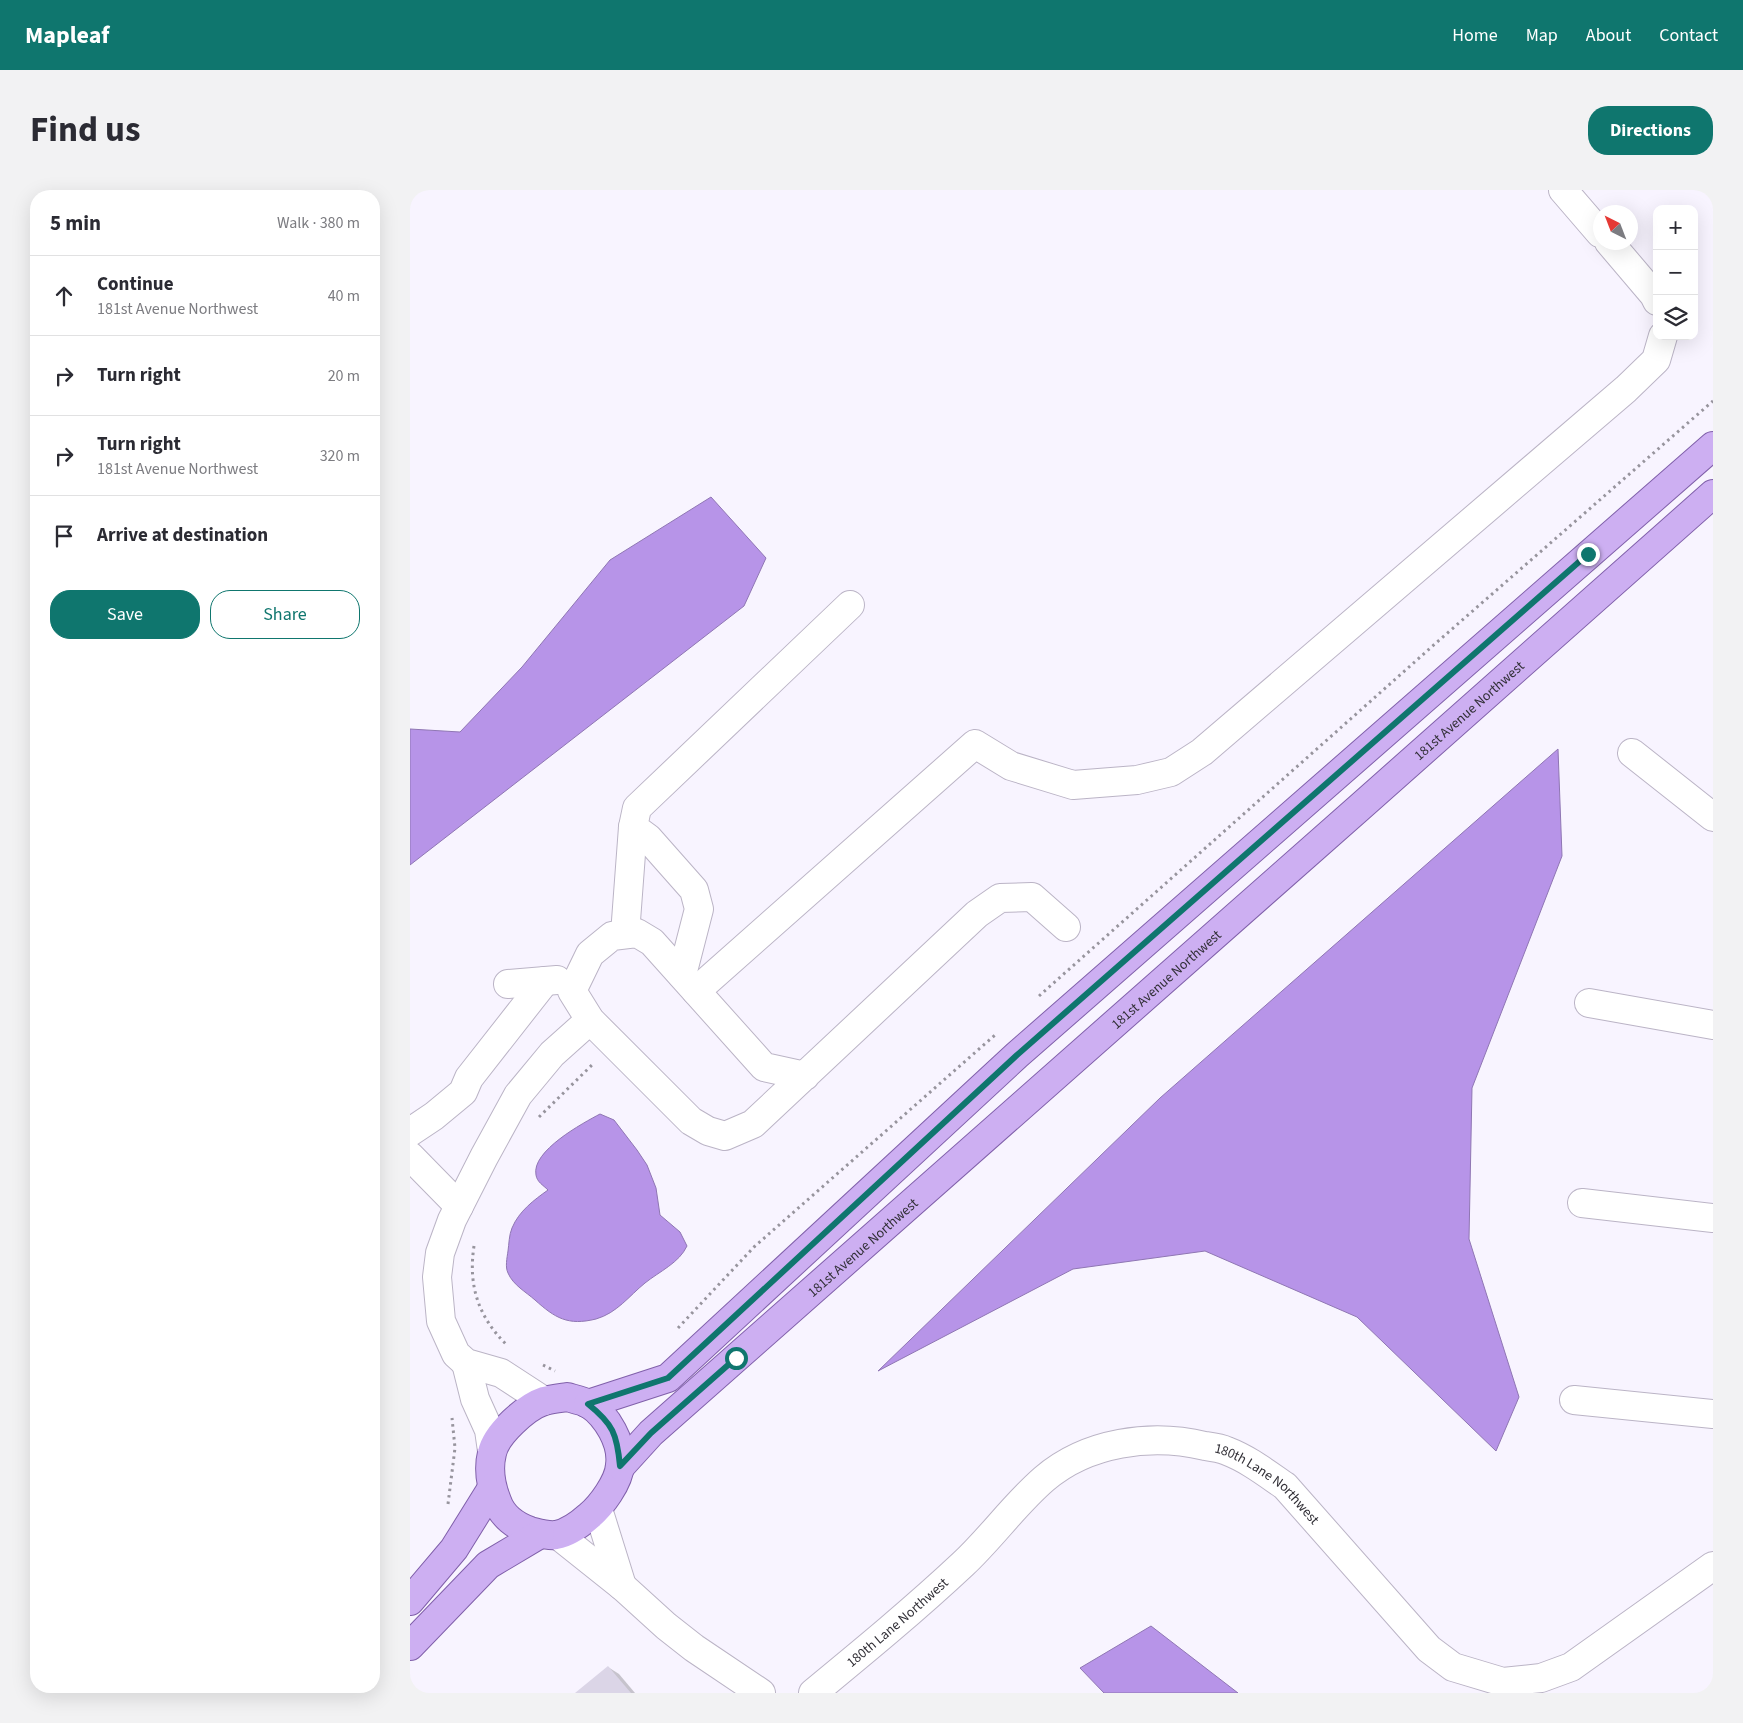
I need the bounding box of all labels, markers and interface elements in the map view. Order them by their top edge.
text: Mapleaf [25,18,110,53]
text: Home [1452,23,1498,48]
text: Map [1526,23,1558,48]
text: About [1586,23,1631,48]
text: Contact [1659,23,1718,48]
text: Find us [30,105,140,155]
button: Directions [1588,106,1713,155]
north arrow [1593,205,1638,250]
map controls [1653,205,1698,340]
button: + [1653,205,1698,250]
text: 5 min [50,208,101,238]
text: Walk · 380 m [277,212,360,234]
button: − [1653,250,1698,295]
text: Continue [97,271,174,298]
icon: ahead [50,282,78,310]
text: 40 m [328,285,360,307]
button: layers [1653,295,1698,340]
text: 181st Avenue Northwest [97,298,258,320]
icon: right [50,362,78,390]
text: Turn right [97,362,181,389]
text: 20 m [328,365,360,387]
text: Turn right [97,431,181,458]
icon: right [50,442,78,470]
text: 320 m [320,445,360,467]
text: 181st Avenue Northwest [97,458,258,480]
icon: arrive [50,522,78,550]
text: Arrive at destination [97,522,268,549]
route end [1577,543,1600,566]
button: Save [50,590,200,639]
button: Share [210,590,360,639]
street label: 181st Avenue Northwest [1410,657,1529,765]
street label: 181st Avenue Northwest [1107,925,1226,1034]
street label: 181st Avenue Northwest [804,1194,923,1302]
route start [725,1347,748,1370]
street label: 180th Lane Northwest [1213,1439,1324,1530]
street label: 180th Lane Northwest [843,1573,953,1672]

